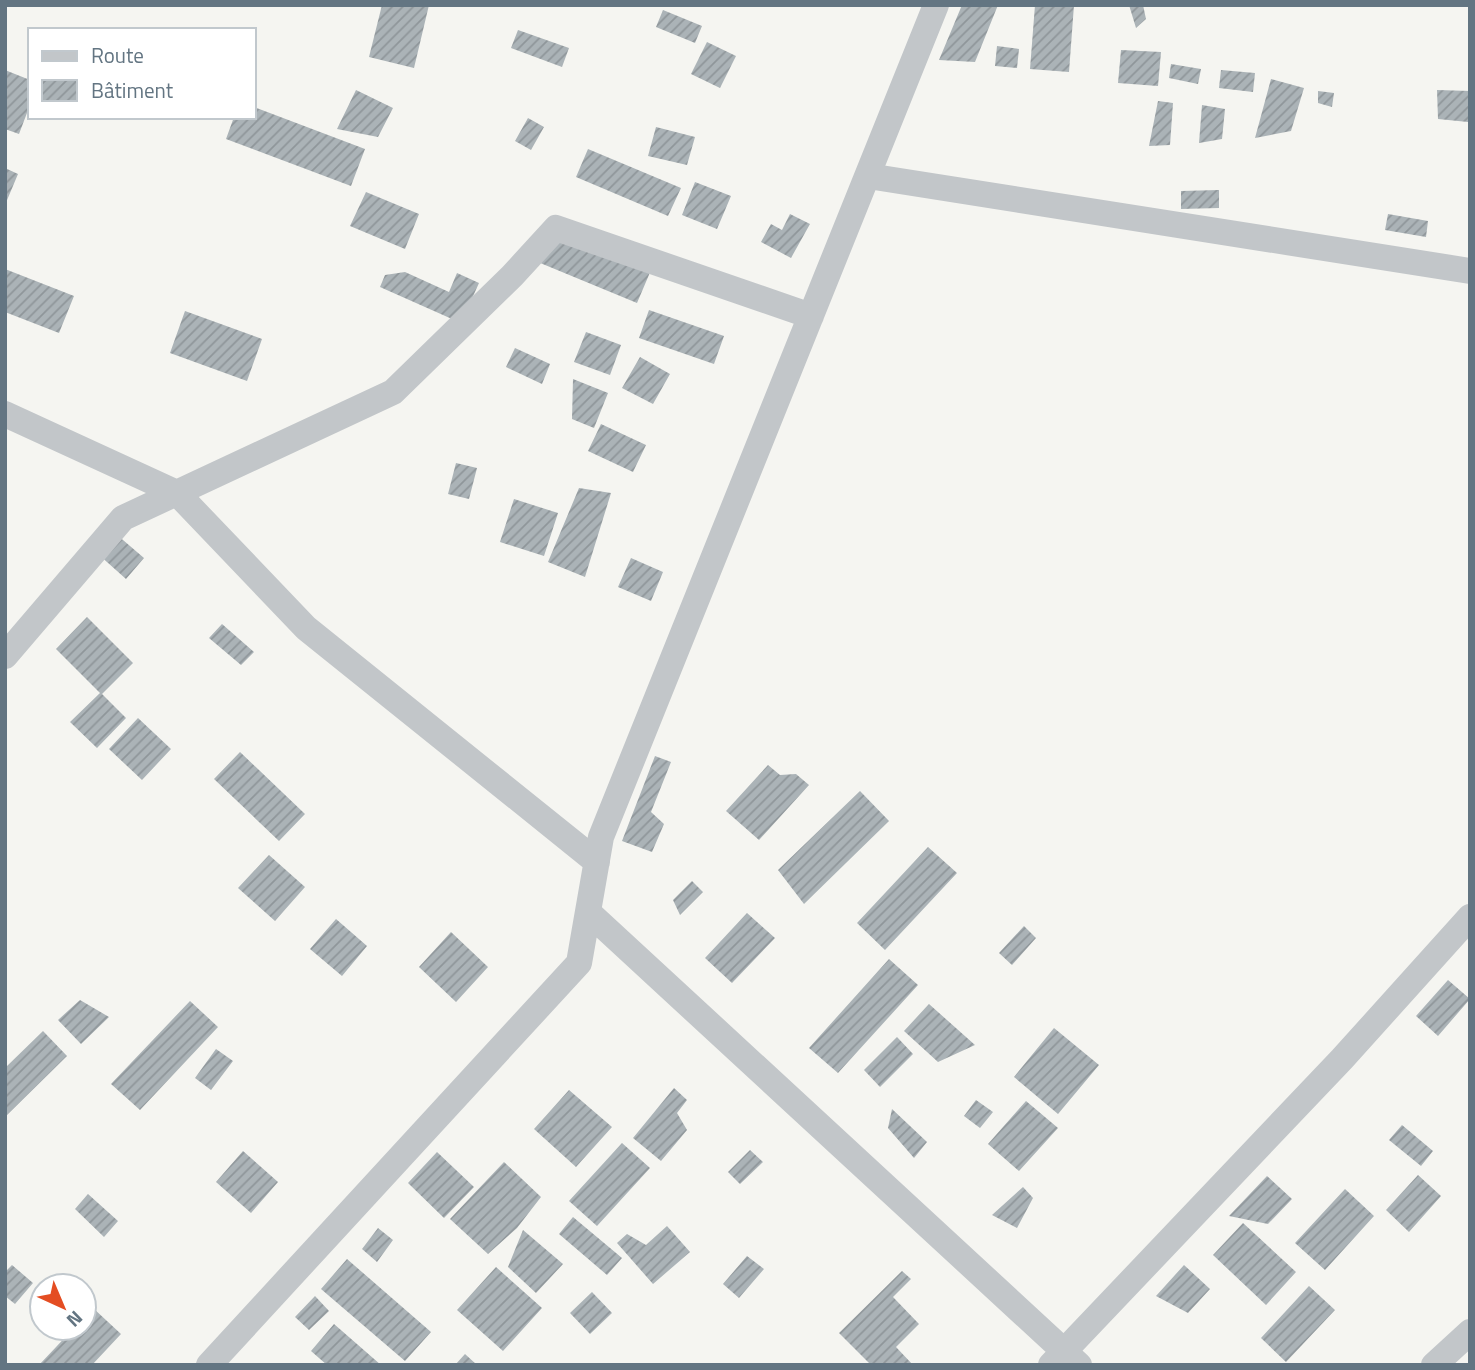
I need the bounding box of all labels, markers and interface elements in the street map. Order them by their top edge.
legend [28,28,256,119]
text: Route [91,39,144,71]
text: Bâtiment [91,74,174,106]
north arrow [28,1272,98,1342]
text: N [60,1305,90,1335]

